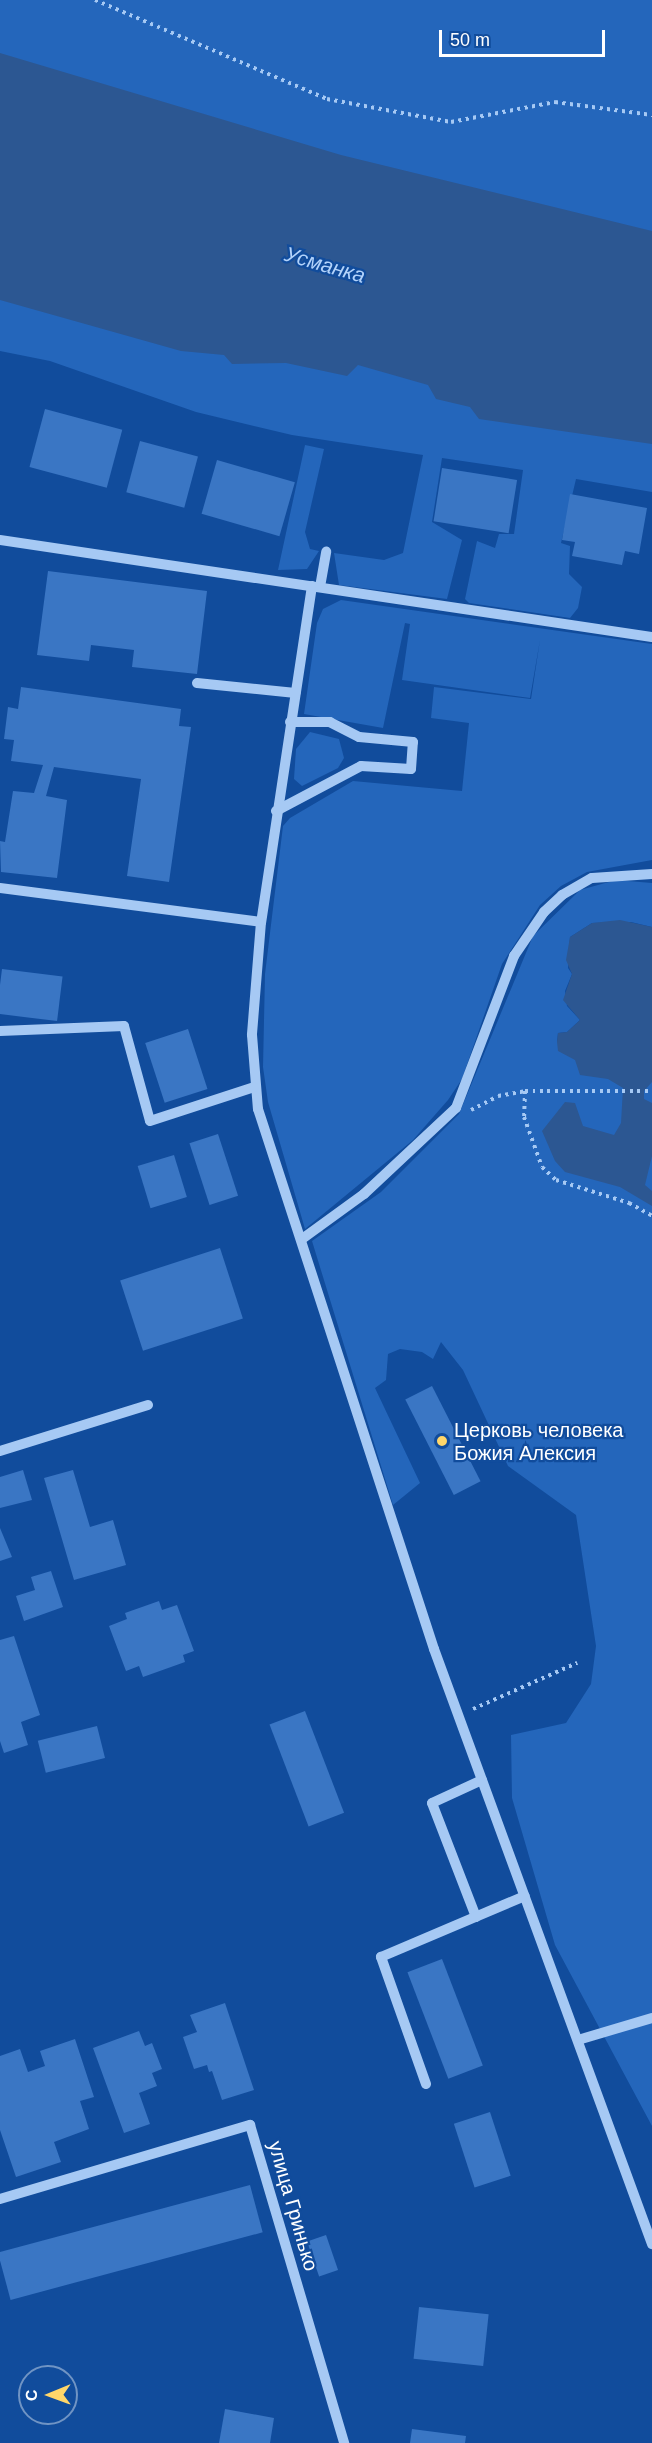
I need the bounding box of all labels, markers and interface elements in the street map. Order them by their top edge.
scale bar [442,18,608,56]
text: 50 m [450,30,490,50]
water label: Усманка [282,241,368,289]
place label: Церковь человека Божия Алексия [454,1418,623,1465]
marker: Церковь человека Божия Алексия [435,1434,449,1448]
street label: улица Гринько [263,2138,323,2274]
north arrow [18,2365,78,2425]
text: С [23,2389,40,2401]

